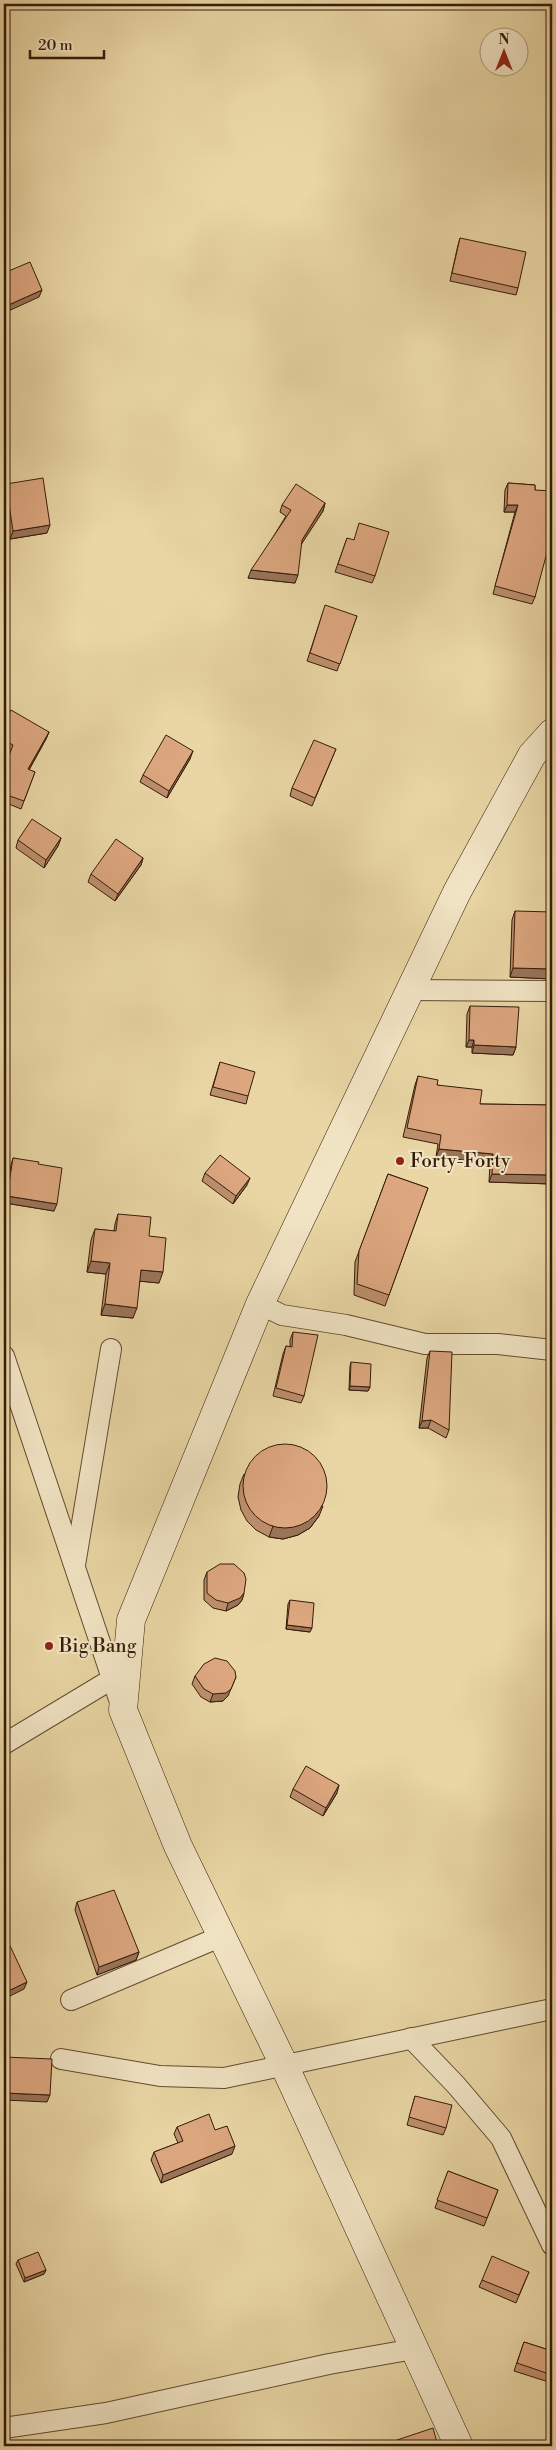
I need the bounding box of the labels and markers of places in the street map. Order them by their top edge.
place label: Forty-Forty [410,1149,511,1173]
marker: Forty-Forty [394,1155,406,1167]
place label: Big Bang [58,1634,137,1658]
marker: Big Bang [43,1640,55,1652]

